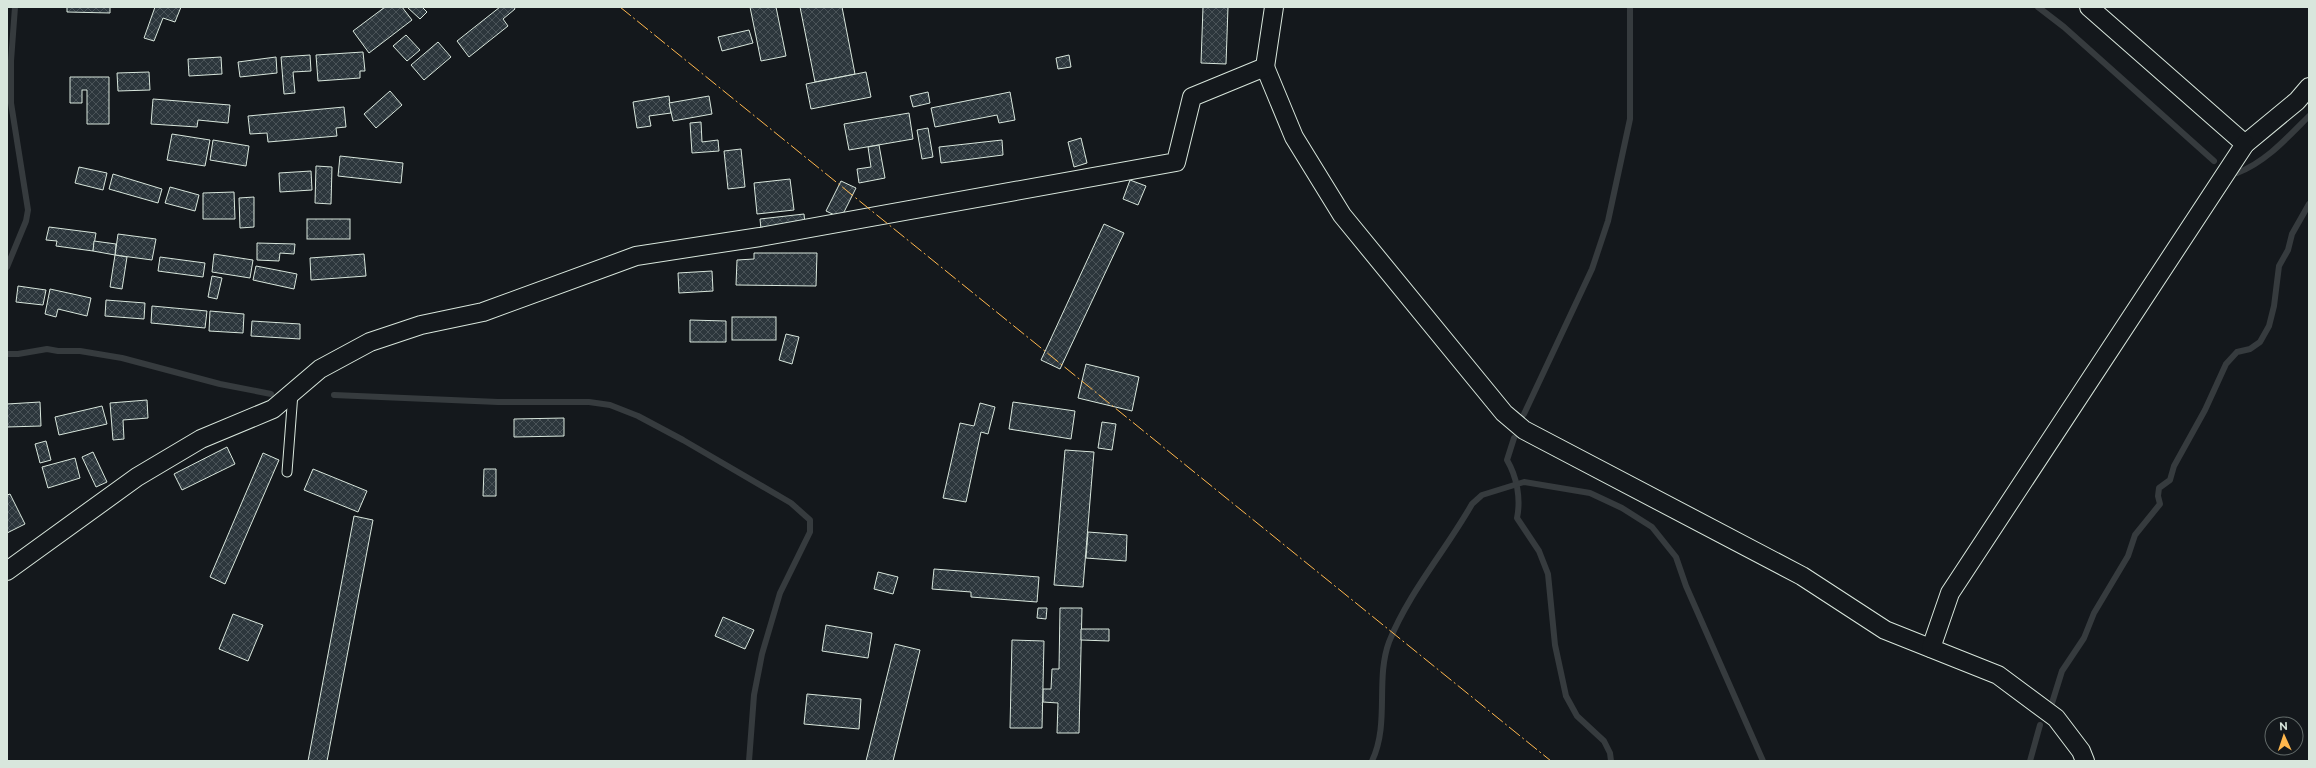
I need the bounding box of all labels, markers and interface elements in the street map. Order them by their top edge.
north arrow [2264,716,2304,756]
text: N [2279,720,2288,733]

